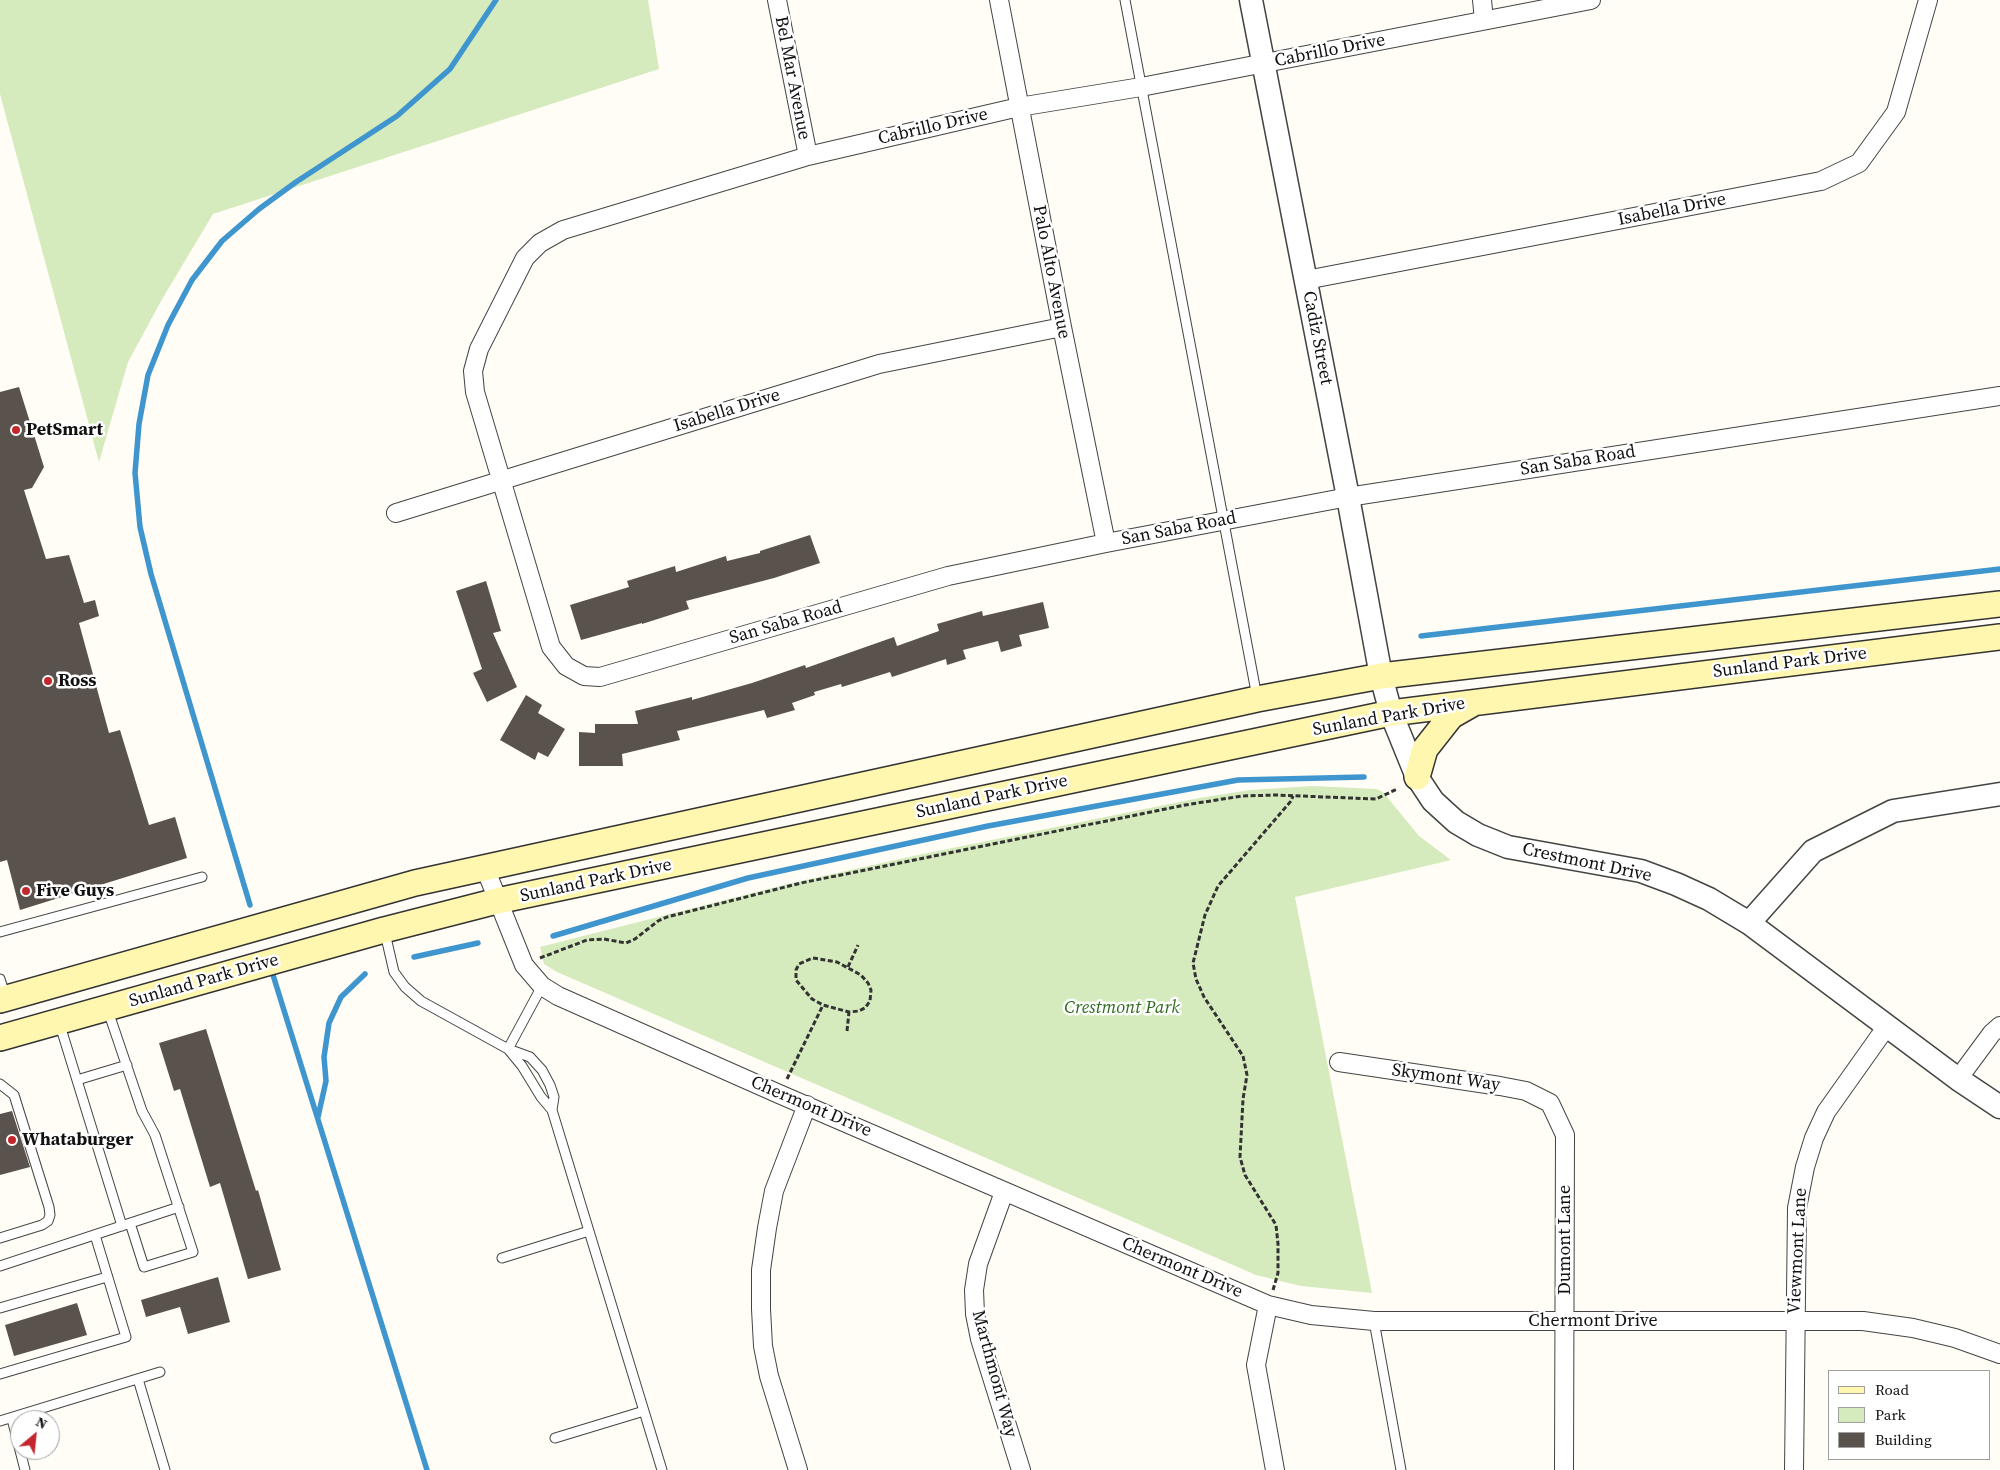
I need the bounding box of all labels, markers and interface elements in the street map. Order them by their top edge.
street label: Bel Mar Avenue [769,14,815,142]
street label: Cabrillo Drive [1273,30,1387,72]
street label: Cabrillo Drive [876,104,990,150]
street label: Isabella Drive [1616,189,1728,231]
street label: Palo Alto Avenue [1027,203,1075,341]
street label: Cadiz Street [1297,289,1337,387]
street label: Isabella Drive [671,385,783,437]
place label: PetSmart [26,419,103,441]
marker: PetSmart [10,424,22,436]
street label: San Saba Road [1519,441,1637,481]
street label: San Saba Road [1120,507,1238,551]
street label: San Saba Road [727,597,845,649]
street label: Sunland Park Drive [1712,643,1868,683]
place label: Ross [58,670,97,692]
marker: Ross [42,675,54,687]
street label: Sunland Park Drive [1311,693,1467,741]
street label: Sunland Park Drive [914,770,1070,824]
street label: Crestmont Drive [1520,839,1654,887]
street label: Sunland Park Drive [518,854,674,908]
place label: Five Guys [36,880,114,902]
marker: Five Guys [20,885,32,897]
street label: Sunland Park Drive [127,949,281,1013]
park label: Crestmont Park [1064,997,1180,1019]
street label: Skymont Way [1390,1060,1502,1096]
street label: Chermont Drive [747,1072,875,1142]
place label: Whataburger [22,1129,133,1151]
marker: Whataburger [6,1134,18,1146]
street label: Dumont Lane [1554,1185,1576,1295]
street label: Viewmont Lane [1784,1187,1812,1315]
street label: Chermont Drive [1118,1233,1246,1303]
street label: Marthmont Way [967,1308,1021,1440]
street label: Chermont Drive [1528,1310,1658,1332]
legend [1828,1370,1990,1460]
text: Road [1875,1379,1909,1400]
text: Park [1875,1404,1906,1425]
north arrow [10,1410,60,1460]
text: N [32,1411,51,1434]
text: Building [1875,1429,1932,1450]

